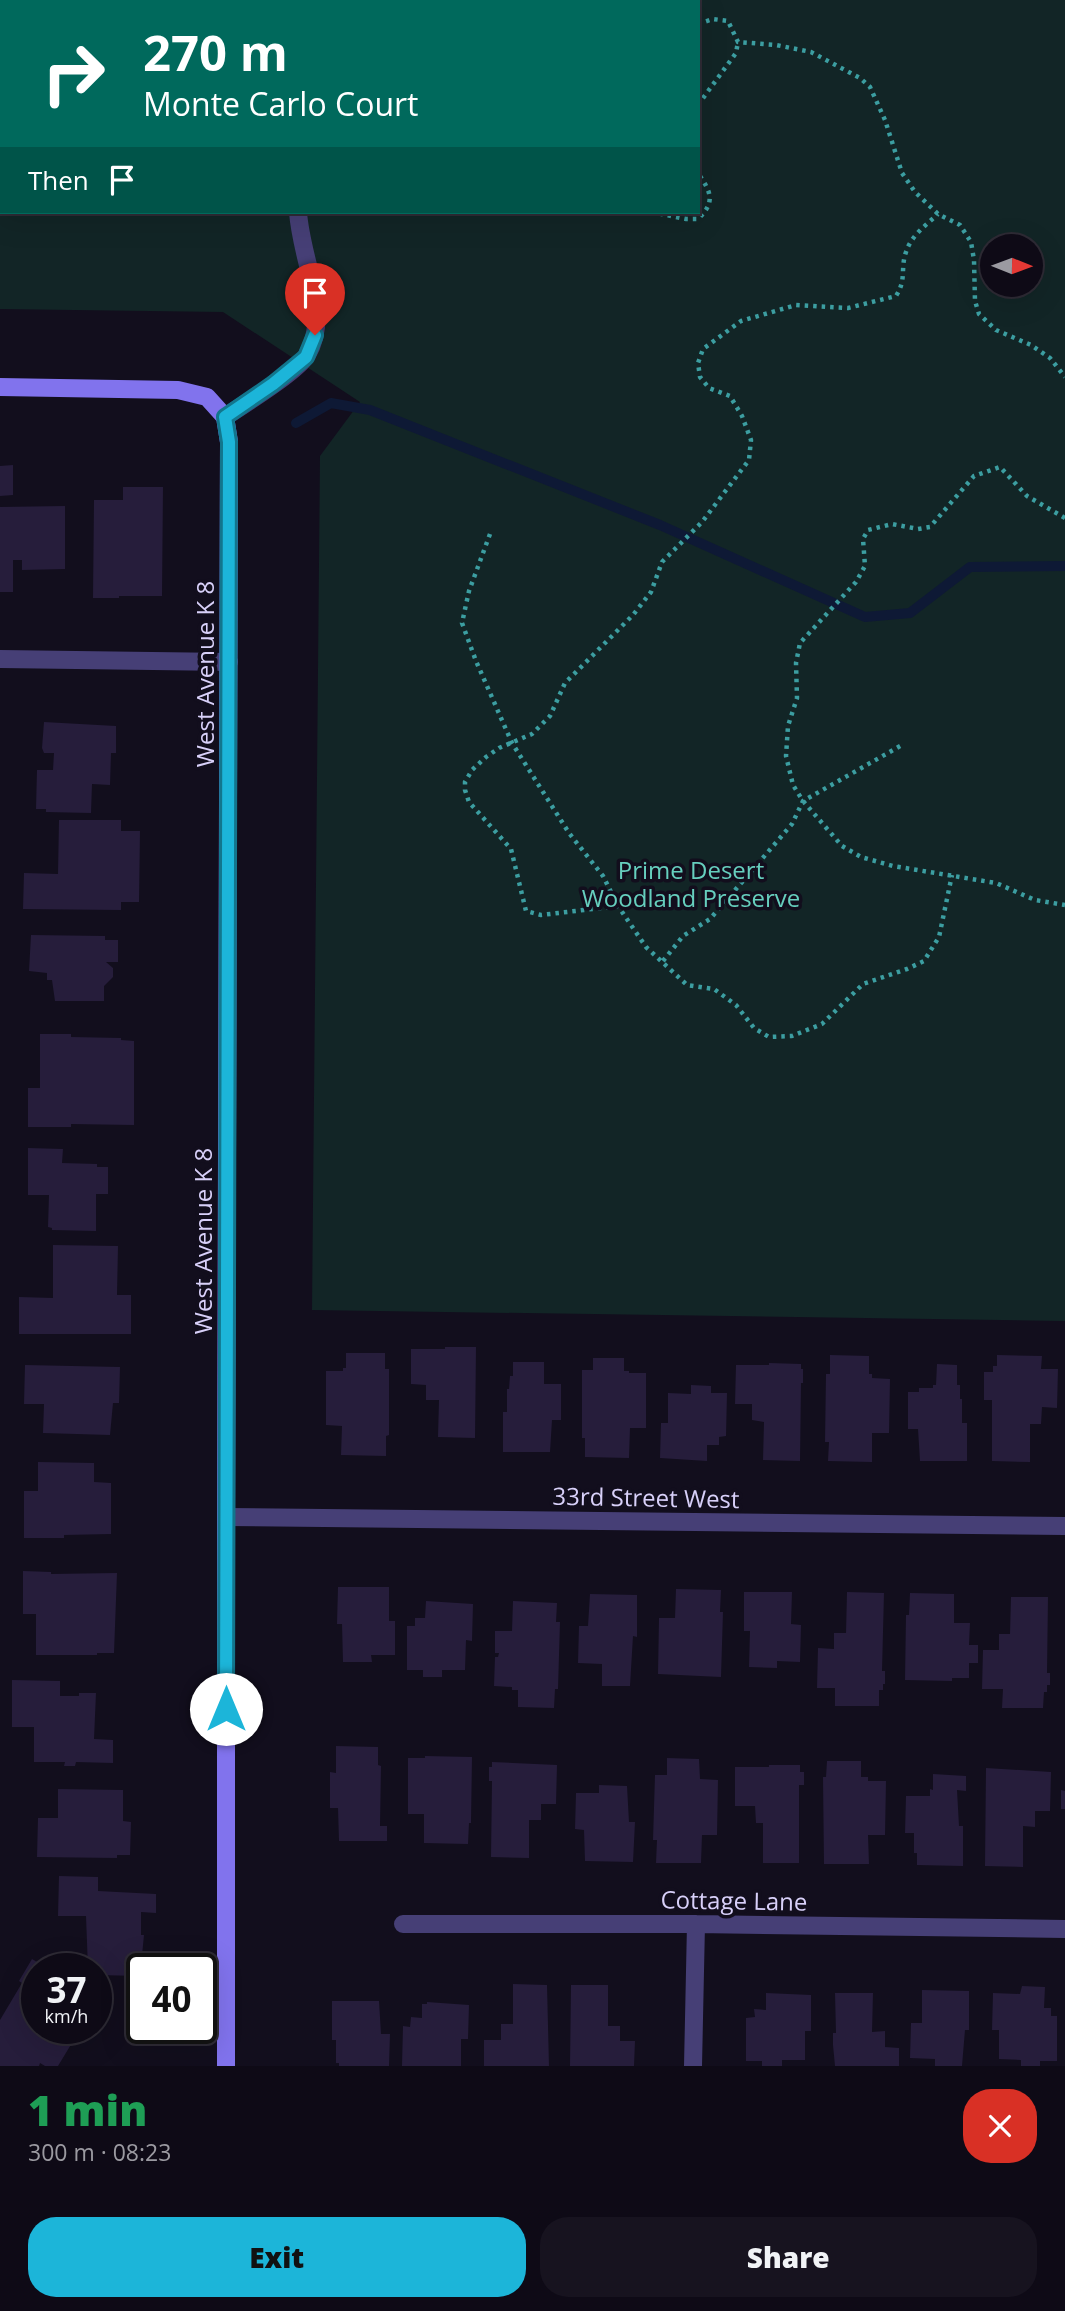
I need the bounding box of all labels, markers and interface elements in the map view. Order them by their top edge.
text: 270 m [143,19,288,85]
icon: right [28,28,119,119]
text: Monte Carlo Court [143,82,419,125]
icon: arrive [103,161,141,199]
text: Then [28,162,89,198]
north arrow [980,234,1043,298]
map controls [980,234,1043,297]
pin [285,263,345,335]
icon: arrive [296,274,334,312]
street label: West Avenue K 8 [188,581,221,767]
park label: Prime Desert Woodland Preserve [582,853,800,914]
street label: West Avenue K 8 [186,1148,219,1334]
street label: 33rd Street West [552,1479,740,1515]
position arrow [189,1672,263,1746]
street label: Cottage Lane [660,1882,808,1918]
speed limit sign: 40 [126,1953,217,2044]
text: 37 [46,1966,87,2013]
text: km/h [45,2004,88,2028]
text: 1 min [28,2081,147,2138]
button: close [963,2089,1037,2163]
text: 300 m · 08:23 [28,2136,171,2168]
button: Exit [28,2217,526,2297]
button: Share [540,2217,1037,2297]

